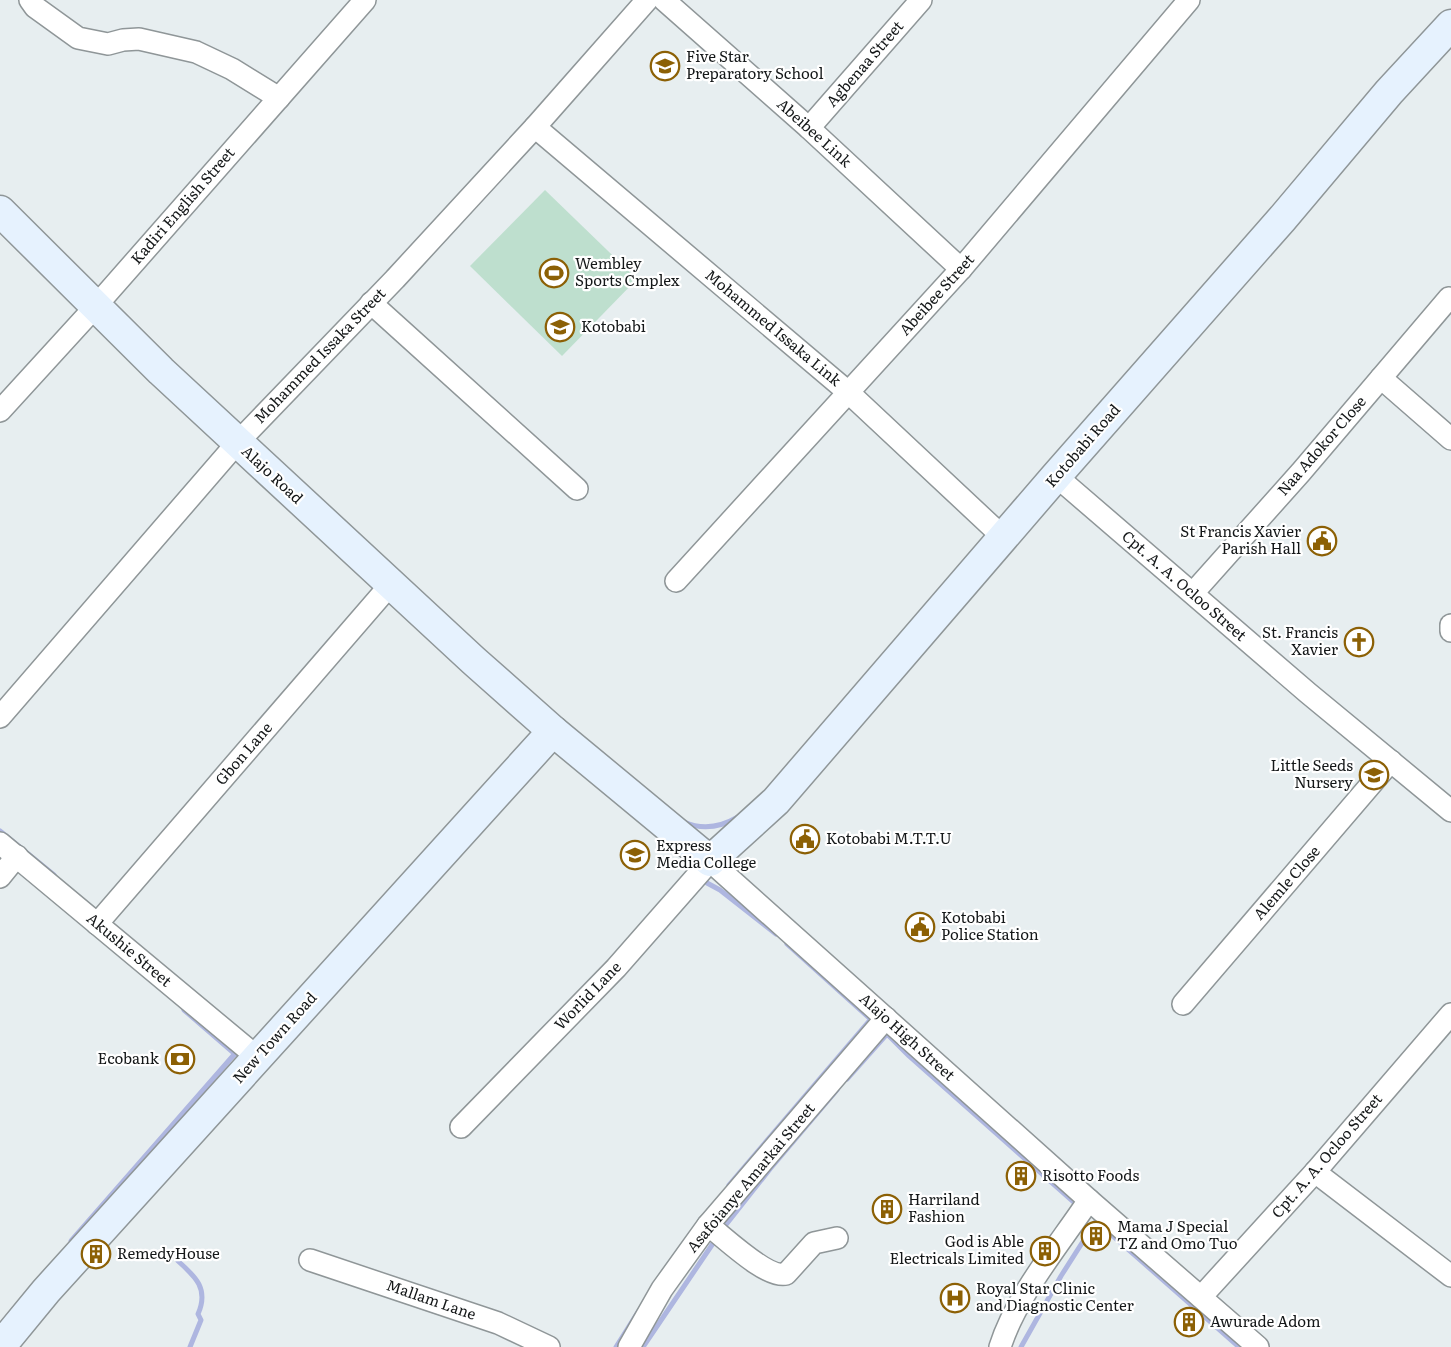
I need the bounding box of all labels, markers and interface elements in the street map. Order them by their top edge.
street label: Agbenaa Street [820,15,908,111]
place label: Five Star Preparatory School [686,44,823,84]
school or university icon: Five Star Preparatory School [649,50,681,82]
street label: Abeibee Link [773,92,858,172]
street label: Kadiri English Street [124,141,239,269]
street label: Abeibee Street [893,248,979,340]
place label: Wembley Sports Cmplex [575,251,680,291]
sports icon: Wembley Sports Cmplex [538,257,570,289]
street label: Mohammed Issaka Link [701,263,848,391]
street label: Mohammed Issaka Street [248,282,390,428]
school or university icon: Kotobabi [544,311,576,343]
place label: Kotobabi [581,314,646,337]
street label: Naa Adokor Close [1271,390,1371,500]
street label: Kotobabi Road [1039,398,1125,492]
street label: Alajo Road [237,439,309,508]
place label: St Francis Xavier Parish Hall [1180,519,1301,559]
street label: Cpt. A. A. Ocloo Street [1118,524,1252,646]
public building icon: St Francis Xavier Parish Hall [1306,525,1338,557]
place label: St. Francis Xavier [1262,620,1338,660]
church icon: St. Francis Xavier [1343,626,1375,658]
street label: Gbon Lane [209,716,277,790]
place label: Little Seeds Nursery [1271,753,1353,793]
school or university icon: Little Seeds Nursery [1358,759,1390,791]
public building icon: Kotobabi M.T.T.U [789,823,821,855]
place label: Kotobabi M.T.T.U [826,826,952,849]
place label: Express Media College [656,833,757,873]
school or university icon: Express Media College [619,839,651,871]
street label: Alemle Close [1247,840,1325,924]
place label: Kotobabi Police Station [941,905,1039,945]
street label: Akushie Street [82,906,178,991]
public building icon: Kotobabi Police Station [904,911,936,943]
street label: Worlid Lane [548,955,626,1035]
street label: New Town Road [226,986,321,1088]
street label: Alajo High Street [855,987,961,1085]
bank icon: Ecobank [164,1043,196,1075]
place label: Ecobank [98,1046,160,1069]
street label: Cpt. A. A. Ocloo Street [1265,1088,1387,1222]
street label: Asafoianye Amarkai Street [680,1097,820,1257]
building icon: Risotto Foods [1005,1160,1037,1192]
place label: Risotto Foods [1042,1163,1139,1186]
place label: Harriland Fashion [908,1187,980,1227]
building icon: Harriland Fashion [871,1193,903,1225]
place label: Mama J Special TZ and Omo Tuo [1117,1214,1238,1254]
building icon: Mama J Special TZ and Omo Tuo [1080,1220,1112,1252]
place label: God is Able Electricals Limited [890,1229,1024,1269]
building icon: God is Able Electricals Limited [1029,1235,1061,1267]
building icon: RemedyHouse [80,1238,112,1270]
place label: RemedyHouse [117,1241,220,1264]
street label: Mallam Lane [384,1272,480,1325]
place label: Royal Star Clinic and Diagnostic Center [976,1276,1134,1316]
hospital icon: Royal Star Clinic and Diagnostic Center [939,1282,971,1314]
building icon: Awurade Adom [1173,1306,1205,1338]
place label: Awurade Adom [1210,1309,1321,1332]

